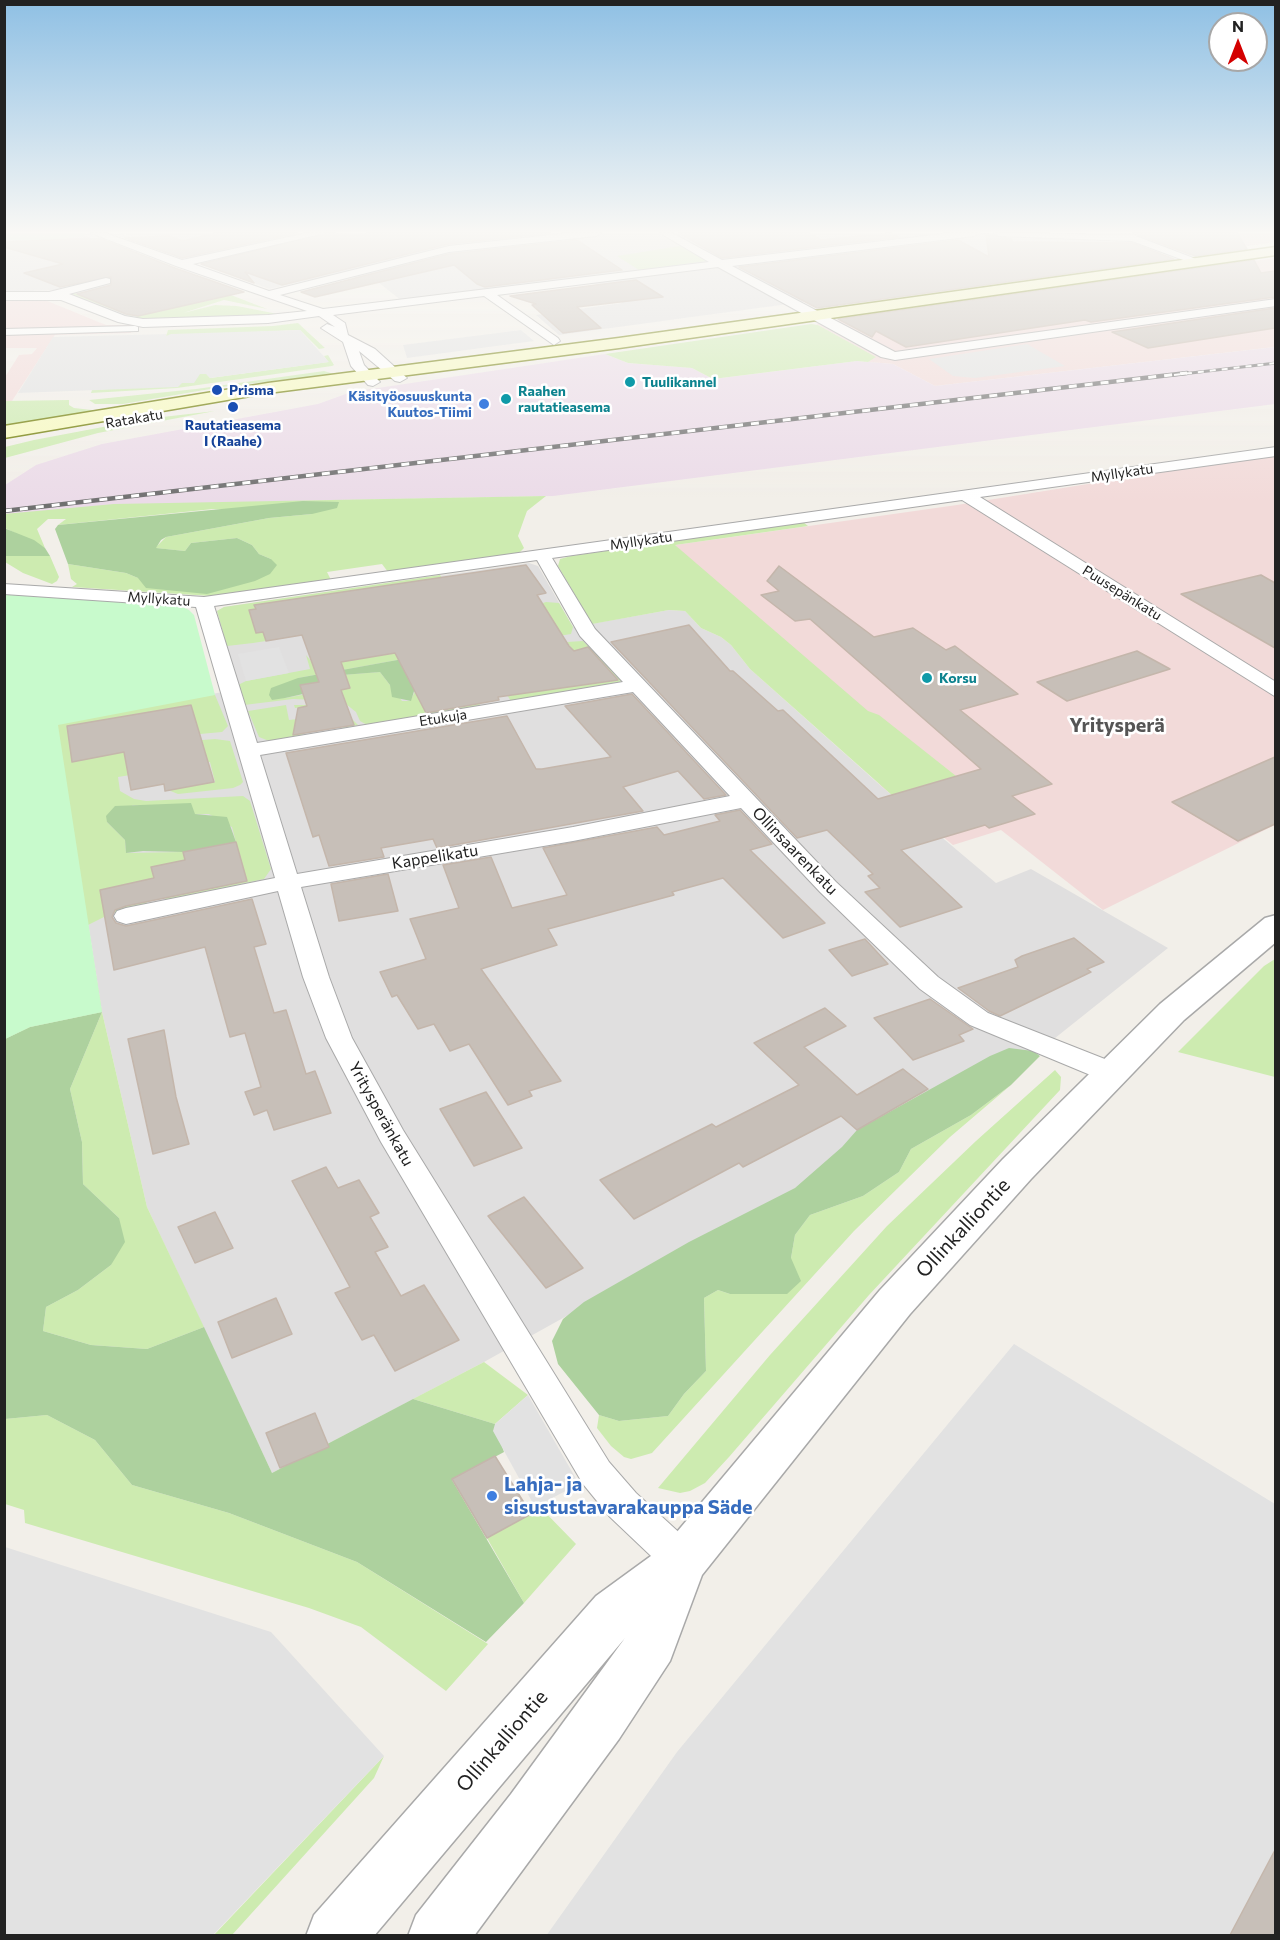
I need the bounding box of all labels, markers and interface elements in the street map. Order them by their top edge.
north arrow [1208,12,1268,72]
text: N [1232,16,1244,35]
place label: Tuulikannel [642,374,717,390]
marker: Tuulikannel [623,375,637,389]
place label: Prisma [229,382,274,398]
marker: Prisma [210,383,224,397]
place label: Raahen rautatieasema [518,383,610,416]
place label: Käsityöosuuskunta Kuutos-Tiimi [348,388,472,420]
marker: Raahen rautatieasema [499,392,513,406]
marker: Käsityöosuuskunta Kuutos-Tiimi [477,397,491,411]
marker: Rautatieasema I (Raahe) [226,400,240,414]
street label: Ratakatu [104,406,164,432]
place label: Rautatieasema I (Raahe) [185,417,281,449]
street label: Myllykatu [1090,460,1154,486]
street label: Myllykatu [609,528,673,554]
street label: Puusepänkatu [1079,562,1165,624]
street label: Myllykatu [127,588,191,610]
place label: Korsu [939,670,977,686]
marker: Korsu [920,671,934,685]
street label: Etukuja [418,706,468,730]
district label: Yritysperä [1069,713,1165,737]
street label: Ollinsaarenkatu [748,803,842,899]
street label: Kappelikatu [390,841,480,873]
street label: Yritysperänkatu [344,1059,418,1169]
street label: Ollinkalliontie [911,1173,1015,1283]
place label: Lahja- ja sisustustavarakauppa Säde [504,1472,753,1519]
marker: Lahja- ja sisustustavarakauppa Säde [485,1489,499,1503]
street label: Ollinkalliontie [451,1685,553,1797]

